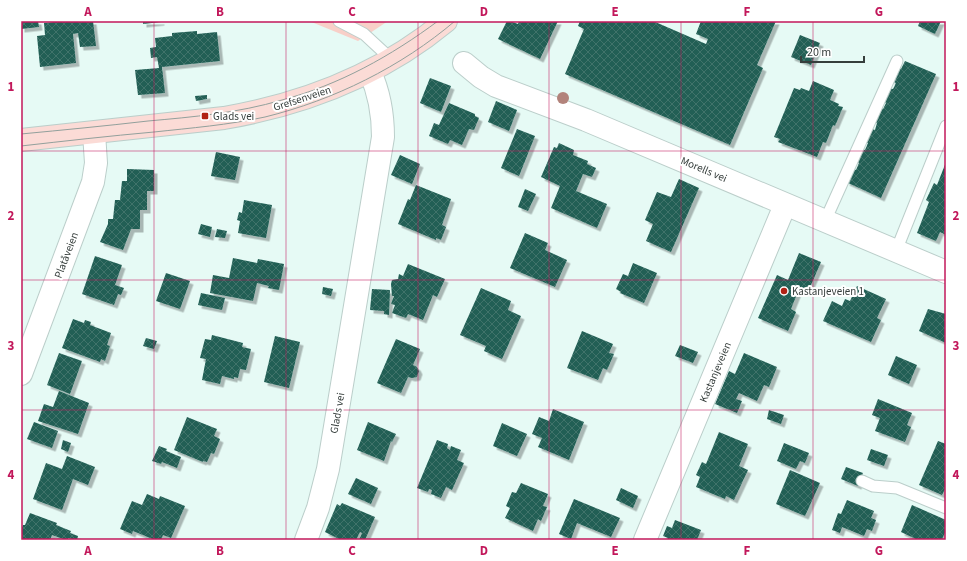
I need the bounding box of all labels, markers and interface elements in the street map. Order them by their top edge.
text: A [83,3,92,21]
text: B [216,3,224,21]
text: C [348,3,356,21]
text: D [480,3,488,21]
text: E [611,3,619,21]
text: F [744,3,751,21]
text: G [875,3,883,21]
scale bar [801,38,864,64]
text: 20 m [807,44,831,61]
text: 1 [8,78,15,96]
text: 1 [953,78,960,96]
street label: Grefsenveien [271,82,333,115]
place label: Glads vei [213,109,254,124]
marker: Glads vei [200,111,210,121]
street label: Morells vei [678,153,729,186]
text: 2 [8,207,15,225]
text: 2 [953,207,960,225]
street label: Platåveien [51,230,82,280]
place label: Kastanjeveien 1 [792,284,864,299]
marker: Kastanjeveien 1 [779,286,789,296]
text: 3 [8,337,15,355]
text: 3 [953,337,960,355]
street label: Kastanjeveien [696,340,735,405]
street label: Glads vei [327,391,348,435]
text: 4 [8,466,15,484]
text: 4 [953,466,960,484]
text: A [83,542,92,560]
text: B [216,542,224,560]
text: C [348,542,356,560]
text: D [480,542,488,560]
text: E [611,542,619,560]
text: F [744,542,751,560]
text: G [875,542,883,560]

